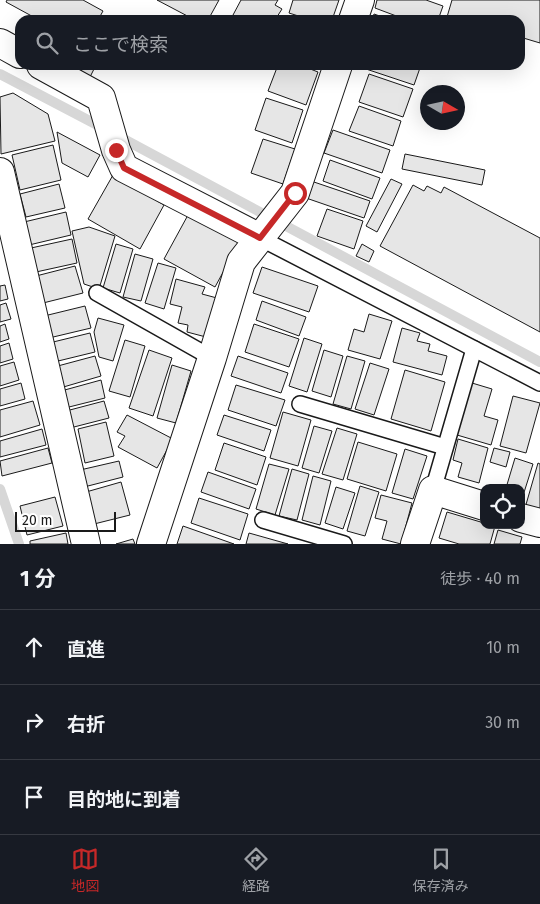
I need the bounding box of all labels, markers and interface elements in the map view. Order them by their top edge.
search box [15,15,525,70]
icon: search [33,29,61,57]
text: ここで検索 [73,33,168,56]
north arrow [420,85,465,130]
route end [105,139,128,162]
route start [284,182,307,205]
map controls [480,484,525,529]
button: locate [480,484,525,529]
scale bar [15,509,116,532]
text: 20 m [22,512,52,529]
text: 1 分 [20,566,56,592]
text: 徒歩 · 40 m [440,569,520,588]
icon: ahead [20,633,48,661]
text: 直進 [67,638,105,661]
text: 10 m [486,638,520,657]
icon: right [20,708,48,736]
text: 右折 [67,713,105,736]
text: 30 m [485,713,520,732]
icon: arrive [20,783,48,811]
text: 目的地に到着 [67,788,181,811]
tab: 地図 [71,845,99,895]
tab: 経路 [242,845,270,895]
tab: 保存済み [413,845,469,895]

